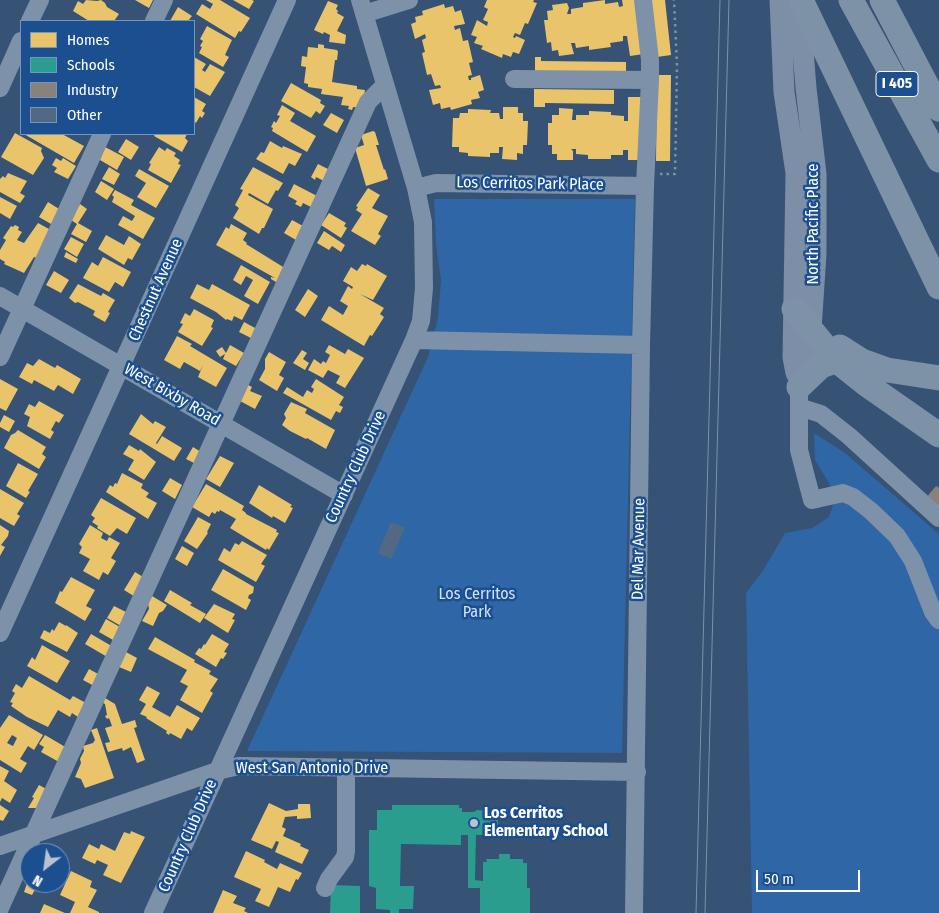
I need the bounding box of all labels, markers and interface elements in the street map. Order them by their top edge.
legend [20,20,195,135]
text: Homes [67,31,109,49]
text: Schools [67,56,115,74]
road number: I 405 [876,72,918,96]
text: Industry [67,81,118,99]
text: Other [67,106,102,124]
street label: North Pacific Place [804,163,824,285]
street label: Los Cerritos Park Place [456,173,604,195]
street label: Chestnut Avenue [125,236,187,344]
street label: West Bixby Road [120,360,224,430]
street label: Country Club Drive [322,408,390,526]
street label: Del Mar Avenue [629,498,649,600]
park label: Los Cerritos Park [439,585,515,623]
street label: West San Antonio Drive [236,759,388,779]
street label: Country Club Drive [155,777,221,895]
place label: Los Cerritos Elementary School [484,804,608,842]
marker: Los Cerritos Elementary School [468,817,480,829]
north arrow [20,843,70,893]
scale bar [759,860,863,892]
text: 50 m [764,870,794,888]
text: N [30,871,46,890]

